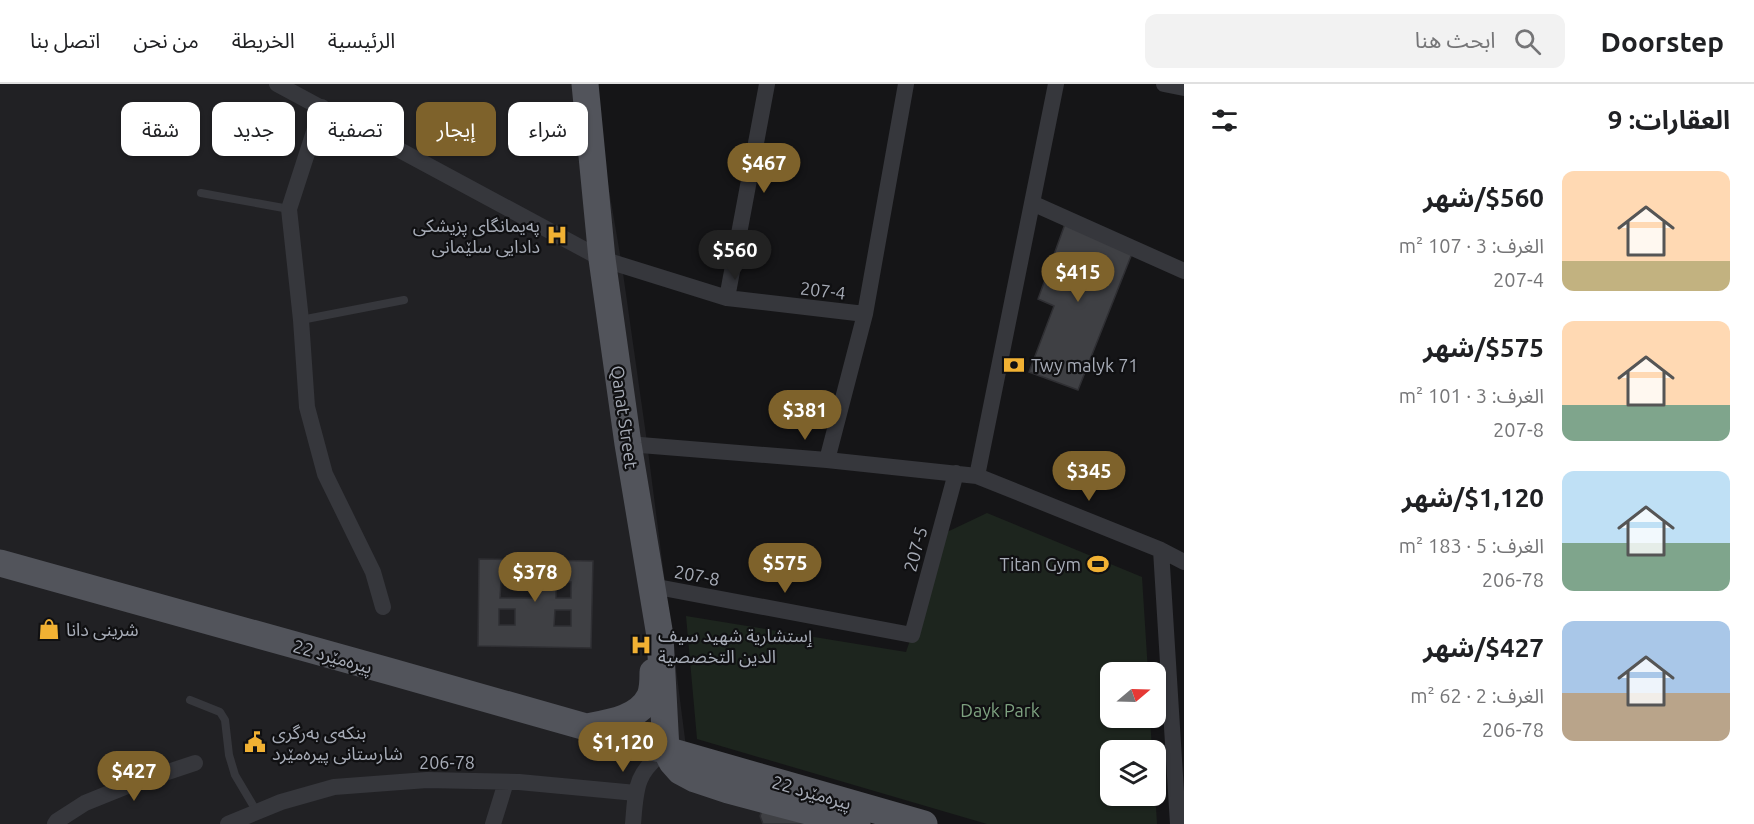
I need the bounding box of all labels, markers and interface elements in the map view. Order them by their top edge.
search box [1145,14,1565,68]
icon: search [1511,25,1544,58]
text: Doorstep [1601,26,1724,57]
text: ابحث هنا [1415,27,1496,52]
text: اتصل بنا [30,28,100,52]
text: من نحن [133,28,199,52]
text: الخريطة [232,28,295,52]
text: الرئيسية [328,28,395,52]
chip: شقة [121,102,200,156]
chip: جديد [212,102,295,156]
chip: تصفية [307,102,404,156]
chip: إيجار [416,102,496,156]
chip: شراء [508,102,588,156]
icon: filters [1208,104,1241,137]
text: العقارات: 9 [1608,105,1730,134]
pin: $467 [728,143,800,194]
text: $467 [741,151,787,174]
text: $560/شهر [1423,183,1544,212]
icon: home [1610,195,1682,267]
place label: پەیمانگای پزیشکی دادایی سلێمانی [413,215,540,258]
hospital icon: پەیمانگای پزیشکی دادایی سلێمانی [545,223,569,247]
pin: $560 [699,230,771,281]
text: الغرف: 3 · 107 m² [1399,234,1544,257]
text: $560 [712,238,758,261]
pin: $415 [1042,252,1114,303]
text: $415 [1055,260,1101,283]
text: 207-4 [1493,268,1544,291]
street label: 207-4 [799,277,847,303]
text: $575/شهر [1423,333,1544,362]
icon: home [1610,345,1682,417]
bank icon: Twy malyk 71 [1002,353,1026,377]
place label: Twy malyk 71 [1031,355,1139,375]
street label: Qanat Street [607,364,642,470]
text: الغرف: 3 · 101 m² [1399,384,1544,407]
pin: $381 [769,390,841,441]
text: $381 [782,398,828,421]
text: 207-8 [1493,418,1544,441]
pin: $345 [1053,451,1125,502]
text: $345 [1066,459,1112,482]
text: $1,120/شهر [1402,483,1544,512]
icon: home [1610,495,1682,567]
street label: 207-5 [899,524,931,574]
text: الغرف: 5 · 183 m² [1399,534,1544,557]
pin: $575 [749,543,821,594]
text: $575 [762,551,808,574]
pin: $378 [499,552,571,603]
sports icon: Titan Gym [1086,552,1110,576]
place label: Titan Gym [1000,554,1081,574]
text: $378 [512,560,558,583]
street label: 207-8 [673,561,721,589]
text: 206-78 [1482,568,1544,591]
shop icon: شرینی دانا [37,617,61,641]
place label: شرینی دانا [66,619,139,641]
place label: ٳستشارية شهيد سیف الدين التخصصية [658,625,813,668]
hospital icon: ٳستشارية شهيد سیف الدين التخصصية [629,633,653,657]
text: $427/شهر [1423,633,1544,662]
street label: 22 پیرەمێرد [290,635,375,679]
icon: home [1610,645,1682,717]
north arrow [1100,662,1166,728]
map controls [1100,662,1166,806]
text: الغرف: 2 · 62 m² [1410,684,1544,707]
park label: Dayk Park [960,700,1040,720]
text: 206-78 [1482,718,1544,741]
place label: بنکەی بەرگری شارستانی پیرەمێرد [272,722,403,765]
pin: $1,120 [574,722,672,773]
public building icon: بنکەی بەرگری شارستانی پیرەمێرد [243,730,267,754]
text: $1,120 [592,730,654,753]
button: layers [1100,740,1166,806]
pin: $427 [98,751,170,802]
street label: 206-78 [419,752,475,772]
text: $427 [111,759,157,782]
street label: 22 پیرەمێرد [769,771,854,815]

